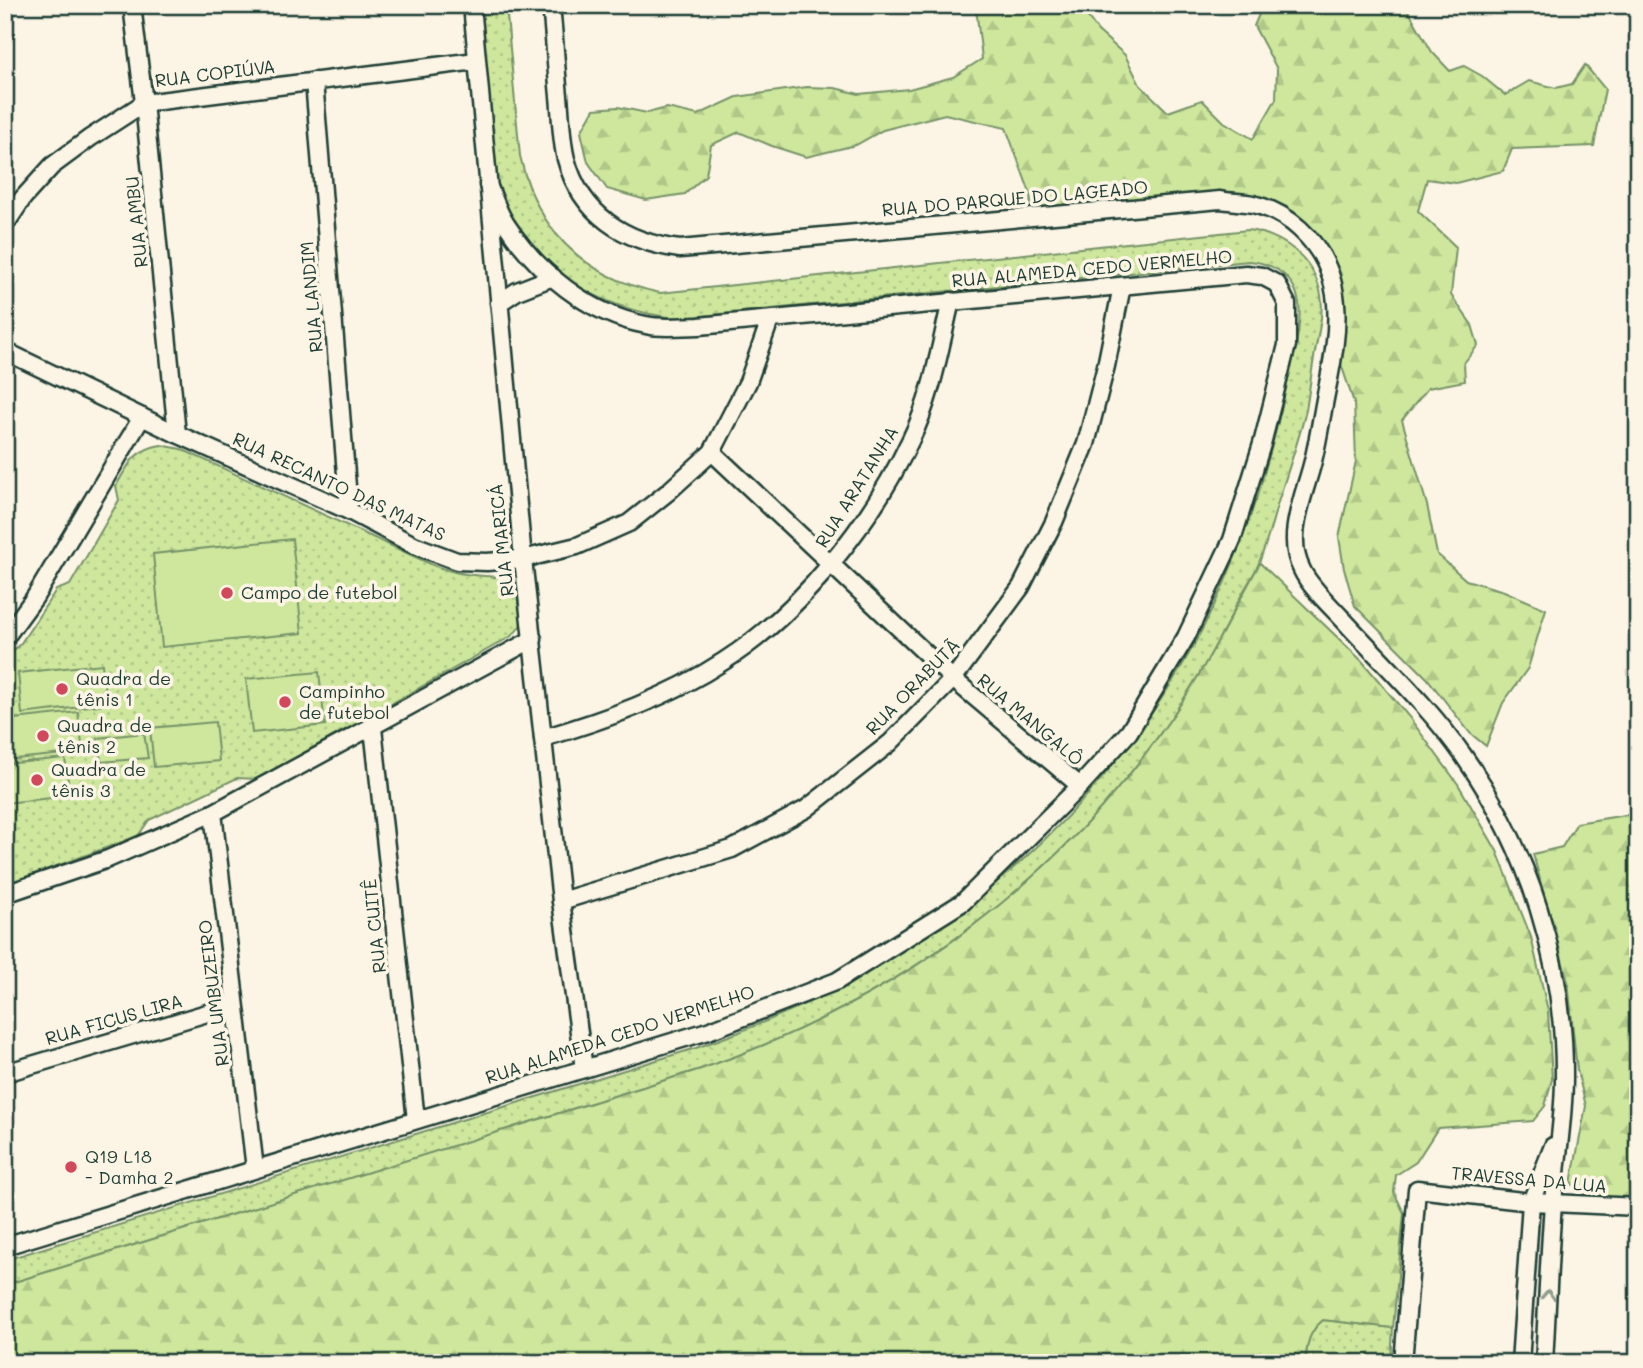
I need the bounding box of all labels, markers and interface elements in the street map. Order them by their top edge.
street label: RUA COPIÚVA [153,54,276,92]
street label: RUA DO PARQUE DO LAGEADO [881,174,1149,222]
street label: RUA AMBU [119,175,153,269]
street label: RUA LANDIM [294,240,328,354]
street label: RUA ALAMEDA CEDO VERMELHO [951,244,1233,292]
street label: RUA ARATANHA [809,421,903,552]
street label: RUA RECANTO DAS MATAS [229,426,450,546]
street label: RUA MARICÁ [483,483,519,598]
place label: Campo de futebol [241,580,398,604]
marker: Campo de futebol [219,585,235,601]
street label: RUA ORABUTÃ [860,633,965,740]
place label: Quadra de tênis 1 [76,666,171,711]
street label: RUA MANGALÔ [973,668,1089,771]
place label: Campinho de futebol [299,679,390,724]
marker: Quadra de tênis 1 [54,681,70,697]
marker: Campinho de futebol [277,694,293,710]
place label: Quadra de tênis 2 [57,713,152,758]
marker: Quadra de tênis 2 [35,728,51,744]
place label: Quadra de tênis 3 [51,757,146,802]
marker: Quadra de tênis 3 [29,772,45,788]
street label: RUA CUITÊ [357,878,391,975]
street label: RUA UMBUZEIRO [192,919,234,1068]
street label: RUA ALAMEDA CEDO VERMELHO [482,979,757,1089]
street label: RUA FICUS LIRA [42,988,185,1050]
place label: Q19 L18 - Damha 2 [85,1144,173,1189]
marker: Q19 L18 - Damha 2 [63,1159,79,1175]
street label: TRAVESSA DA LUA [1450,1160,1608,1198]
one-way arrow [1540,1289,1555,1300]

